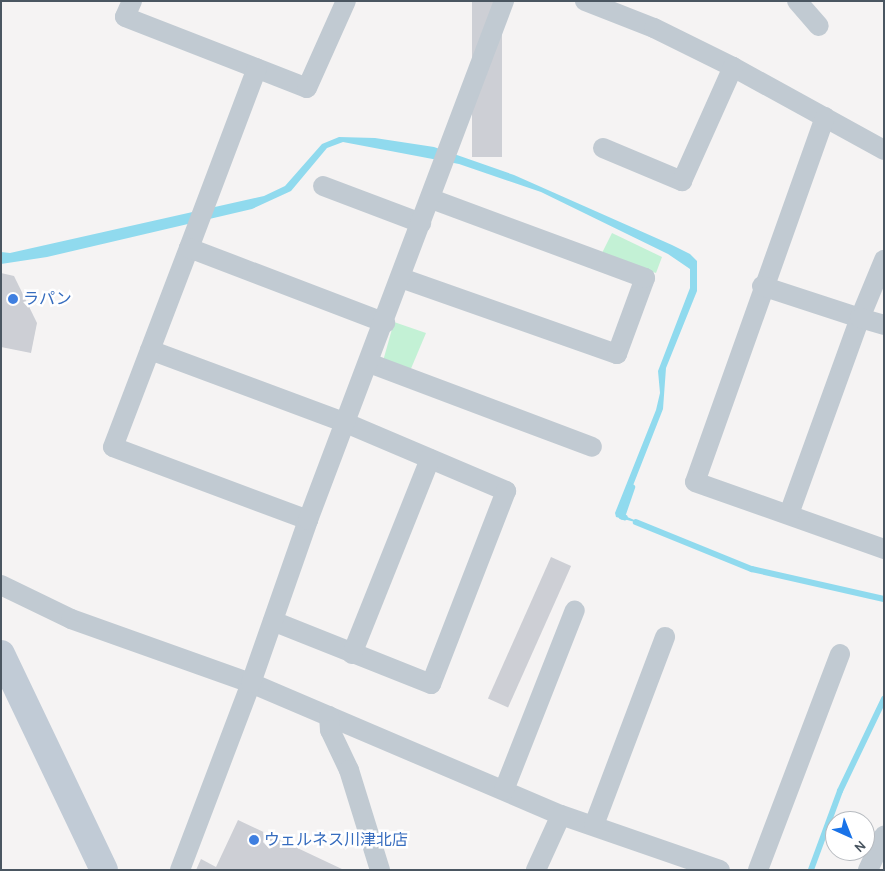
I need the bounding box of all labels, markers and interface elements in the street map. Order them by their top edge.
place label: ラパン [23,289,71,309]
marker: ラパン [7,293,19,305]
north arrow [825,811,875,861]
place label: ウェルネス川津北店 [264,830,408,850]
marker: ウェルネス川津北店 [248,834,260,846]
text: N [851,837,870,856]

